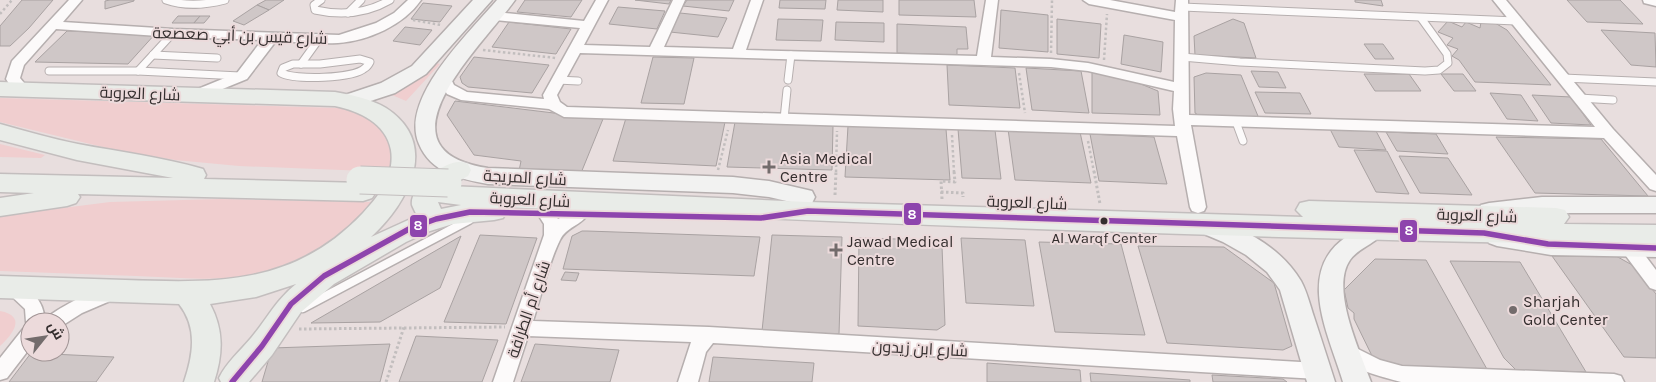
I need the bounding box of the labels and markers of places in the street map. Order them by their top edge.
place label: Asia Medical Centre [780,149,873,186]
marker: Asia Medical Centre [762,160,776,174]
marker: Al Warqf Center [1099,216,1109,226]
place label: Al Warqf Center [1051,229,1157,247]
place label: Jawad Medical Centre [847,232,954,269]
marker: Jawad Medical Centre [829,243,843,257]
place label: Sharjah Gold Center [1523,292,1608,329]
marker: Sharjah Gold Center [1507,304,1519,316]

